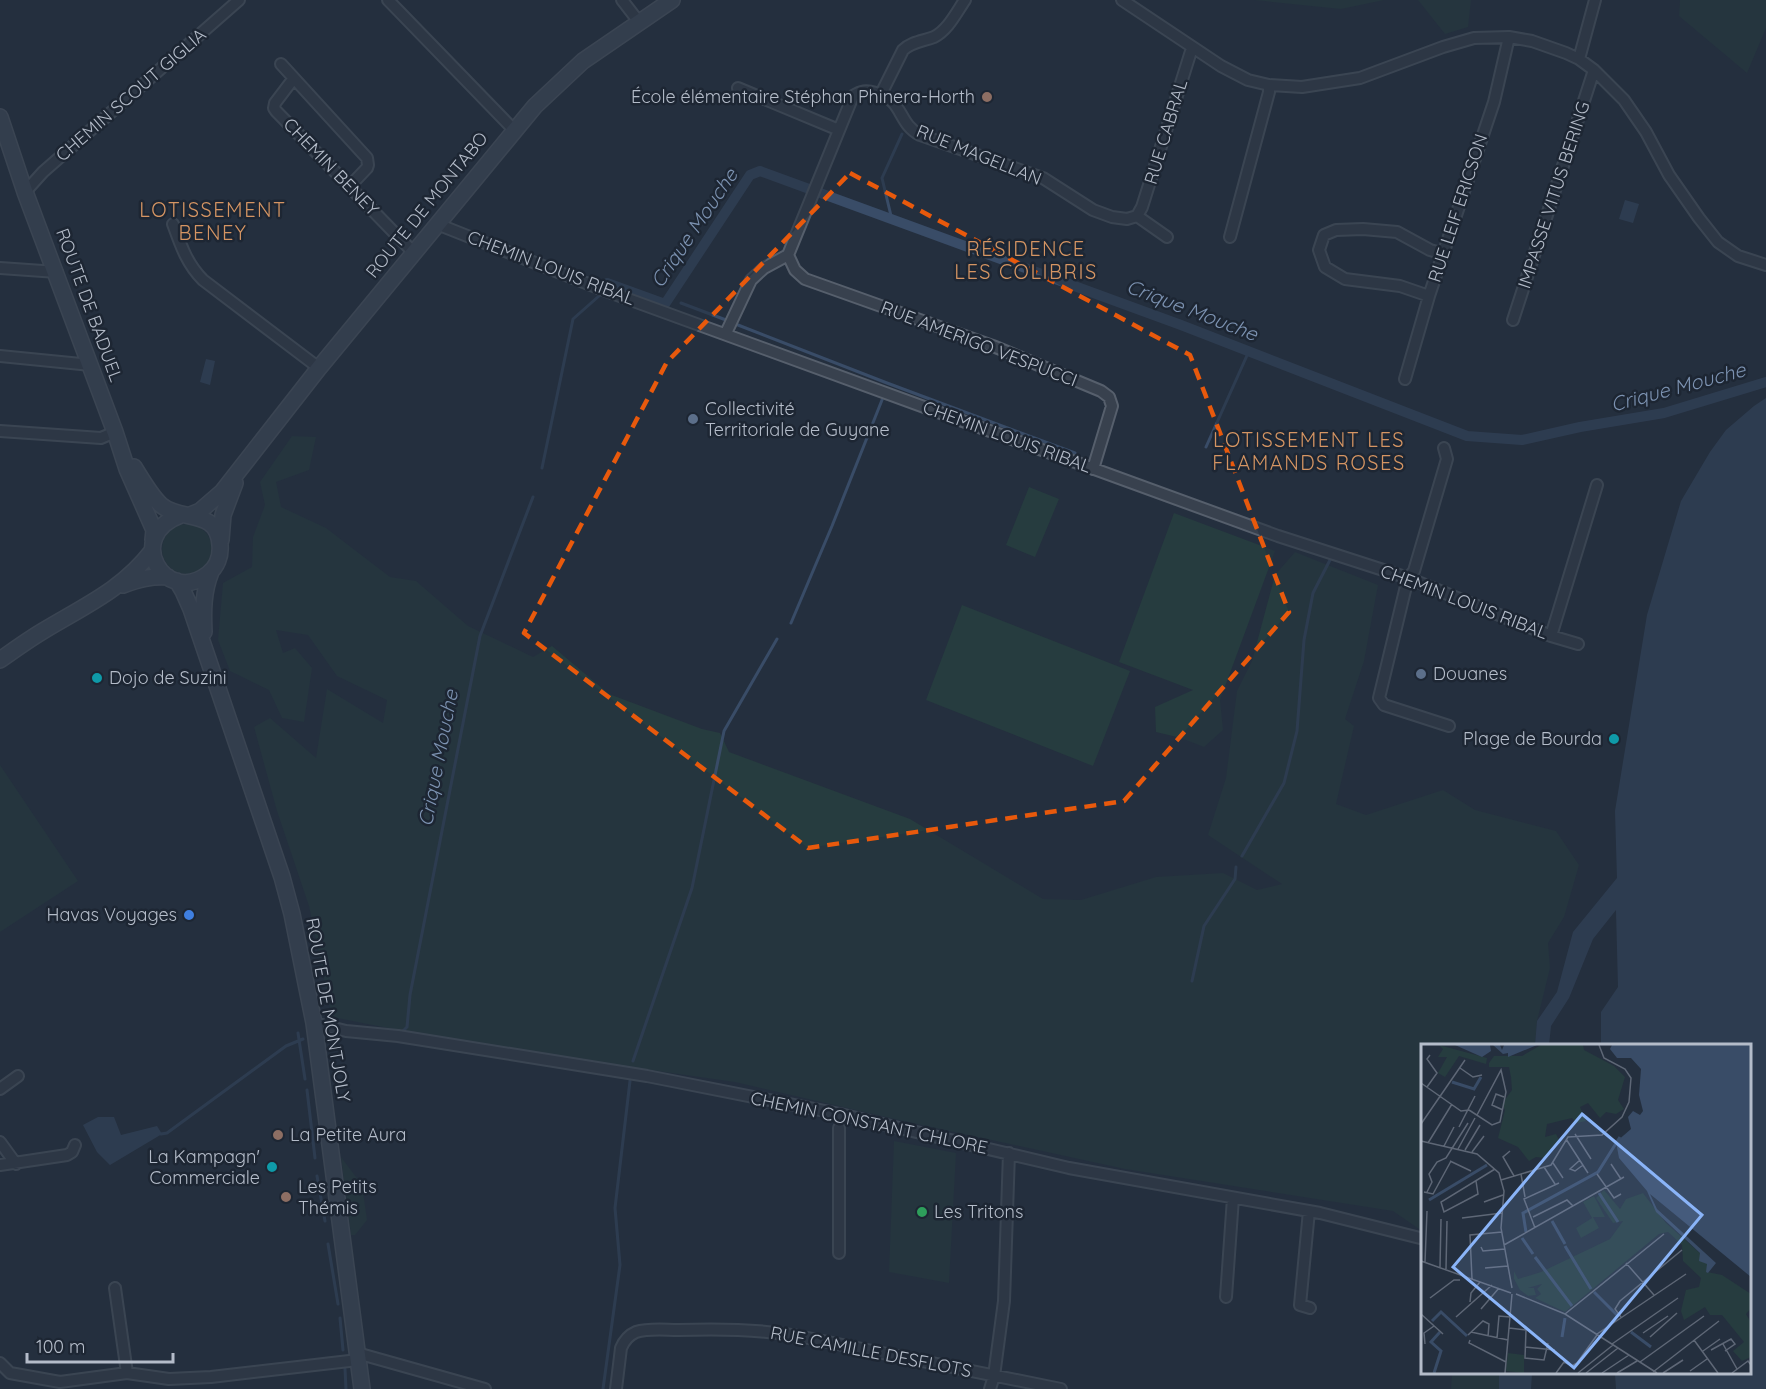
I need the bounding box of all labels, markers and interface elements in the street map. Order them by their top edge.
street label: CHEMIN SCOUT GIGLIA [51,23,211,166]
street label: RUE CABRAL [1139,76,1192,187]
place label: École élémentaire Stéphan Phinera-Horth [631,85,975,108]
marker: École élémentaire Stéphan Phinera-Horth [980,90,994,104]
street label: IMPASSE VITUS BERING [1512,98,1595,291]
street label: CHEMIN BENEY [279,113,384,221]
street label: RUE MAGELLAN [913,119,1045,190]
street label: ROUTE DE MONTABO [361,127,493,282]
street label: RUE LEIF ERICSON [1423,131,1492,285]
water label: Crique Mouche [645,163,743,292]
district label: LOTISSEMENT BENEY [139,197,287,245]
street label: ROUTE DE BADUEL [51,225,128,385]
street label: CHEMIN LOUIS RIBAL [464,225,638,310]
district label: RÉSIDENCE LES COLIBRIS [954,236,1098,284]
water label: Crique Mouche [1123,273,1262,346]
street label: RUE AMERIGO VESPUCCI [878,295,1081,392]
water label: Crique Mouche [1608,356,1749,416]
street label: CHEMIN LOUIS RIBAL [920,395,1095,478]
place label: Collectivité Territoriale de Guyane [705,397,890,441]
marker: Collectivité Territoriale de Guyane [686,412,700,426]
district label: LOTISSEMENT LES FLAMANDS ROSES [1212,427,1406,475]
street label: CHEMIN LOUIS RIBAL [1377,559,1551,644]
place label: Douanes [1433,662,1507,685]
place label: Dojo de Suzini [109,666,227,689]
marker: Douanes [1414,667,1428,681]
marker: Dojo de Suzini [90,671,104,685]
water label: Crique Mouche [412,687,463,828]
place label: Plage de Bourda [1463,727,1602,750]
marker: Plage de Bourda [1607,732,1621,746]
place label: Havas Voyages [47,903,177,926]
marker: Havas Voyages [182,908,196,922]
street label: ROUTE DE MONTJOLY [301,916,356,1104]
inset map [1421,1044,1751,1374]
street label: CHEMIN CONSTANT CHLORE [748,1086,990,1159]
place label: La Petite Aura [290,1123,407,1146]
marker: La Petite Aura [271,1128,285,1142]
place label: La Kampagn' Commerciale [148,1145,260,1189]
marker: La Kampagn' Commerciale [265,1160,279,1174]
place label: Les Petits Thémis [298,1175,377,1219]
marker: Les Petits Thémis [279,1190,293,1204]
place label: Les Tritons [934,1200,1023,1223]
marker: Les Tritons [915,1205,929,1219]
street label: RUE CAMILLE DESFLOTS [769,1321,974,1382]
scale bar [27,1326,172,1364]
text: 100 m [36,1335,85,1358]

